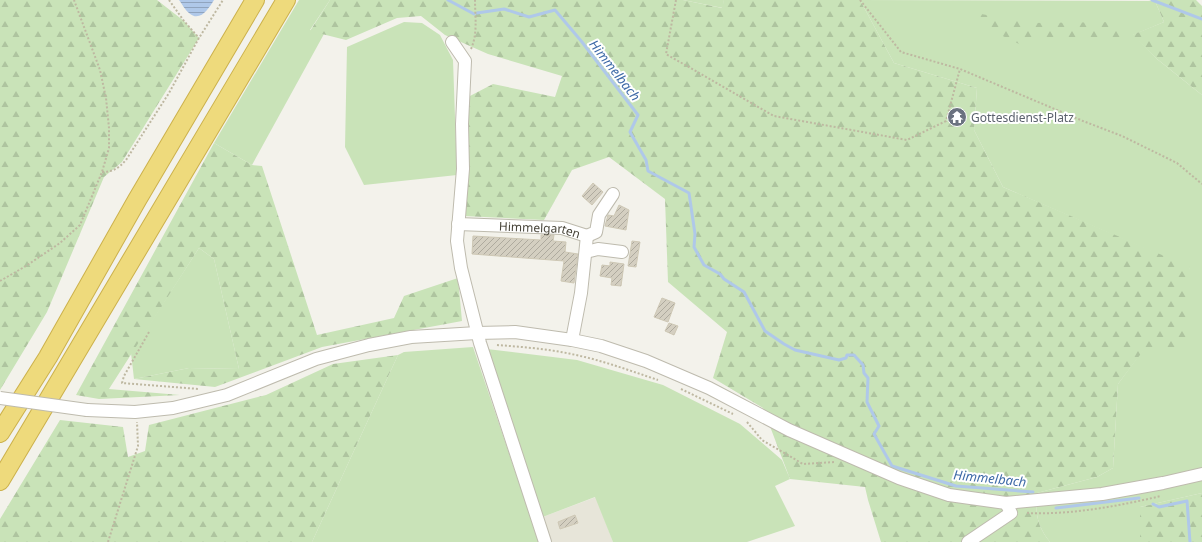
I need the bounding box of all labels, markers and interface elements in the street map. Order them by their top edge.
water label: Himmelbach [585,36,645,104]
temple icon: Gottesdienst-Platz [946,106,968,128]
place label: Gottesdienst-Platz [971,109,1074,126]
street label: Himmelgarten [499,217,583,242]
water label: Himmelbach [953,465,1027,491]

